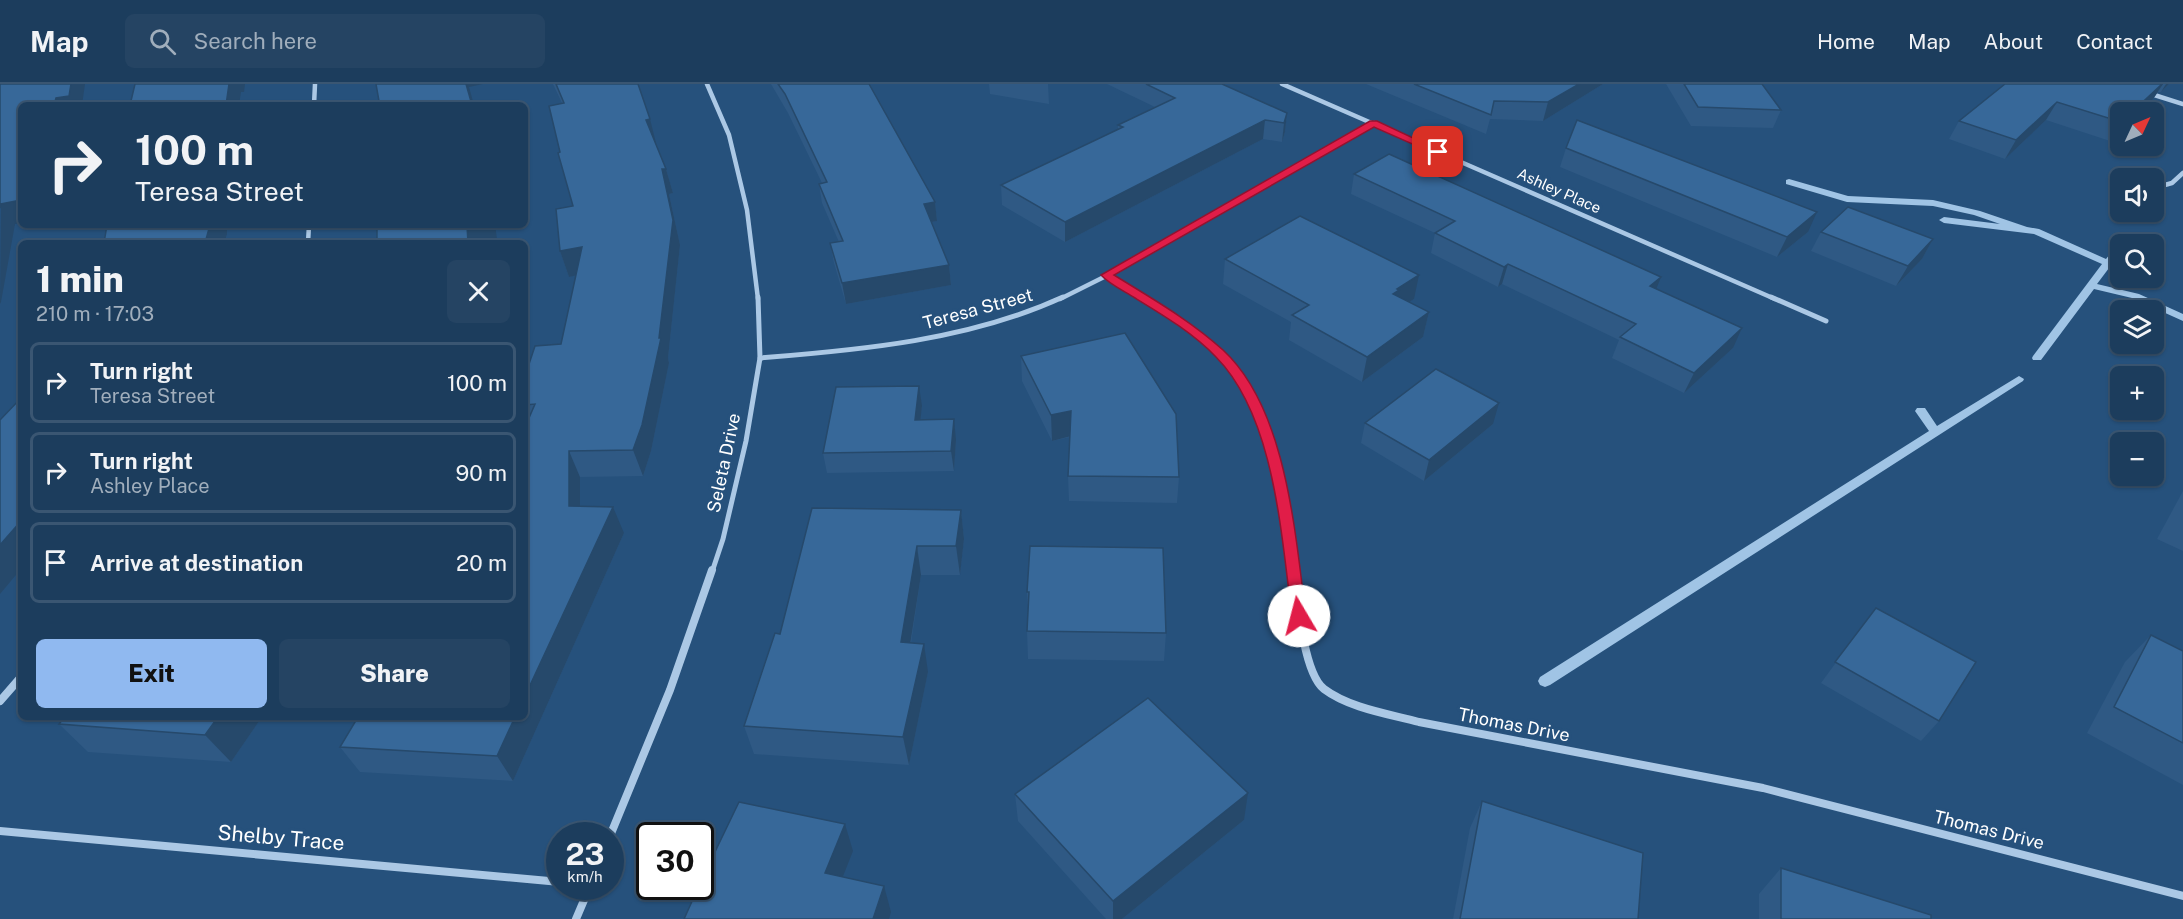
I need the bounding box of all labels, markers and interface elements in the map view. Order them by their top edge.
search box [125,14,545,68]
text: Map [30,25,89,58]
icon: search [146,25,179,58]
text: Search here [194,28,317,54]
text: Home [1817,29,1875,54]
text: Map [1908,29,1951,54]
text: About [1984,29,2043,54]
text: Contact [2076,29,2153,54]
north arrow [2110,102,2164,156]
map controls [2110,102,2164,486]
text: 100 m [135,125,254,174]
icon: right [36,126,114,204]
pin [1412,126,1463,177]
icon: arrive [1421,135,1454,168]
street label: Ashley Place [1515,165,1604,217]
button: sound [2110,168,2164,222]
text: Teresa Street [135,175,304,207]
button: search [2110,234,2164,288]
text: 1 min [36,258,124,300]
button: close [447,260,510,323]
street label: Teresa Street [921,284,1035,333]
button: layers [2110,300,2164,354]
text: 210 m · 17:03 [36,302,154,326]
text: Turn right [90,358,193,384]
icon: right [39,366,72,399]
button: + [2110,366,2164,420]
text: 100 m [447,370,507,396]
text: Teresa Street [90,384,215,408]
street label: Seleta Drive [703,411,744,515]
button: − [2110,432,2164,486]
text: Turn right [90,448,193,474]
icon: right [39,456,72,489]
text: 90 m [456,460,507,486]
text: Ashley Place [90,474,210,498]
icon: arrive [39,546,72,579]
text: Arrive at destination [90,550,303,576]
text: 20 m [456,550,507,576]
position arrow [1267,584,1331,648]
button: Exit [36,639,267,708]
button: Share [279,639,510,708]
street label: Thomas Drive [1457,703,1572,746]
street label: Thomas Drive [1932,806,2047,853]
street label: Shelby Trace [216,819,346,856]
speed limit sign: 30 [636,822,714,900]
text: 23 [565,836,605,872]
text: km/h [567,868,603,885]

